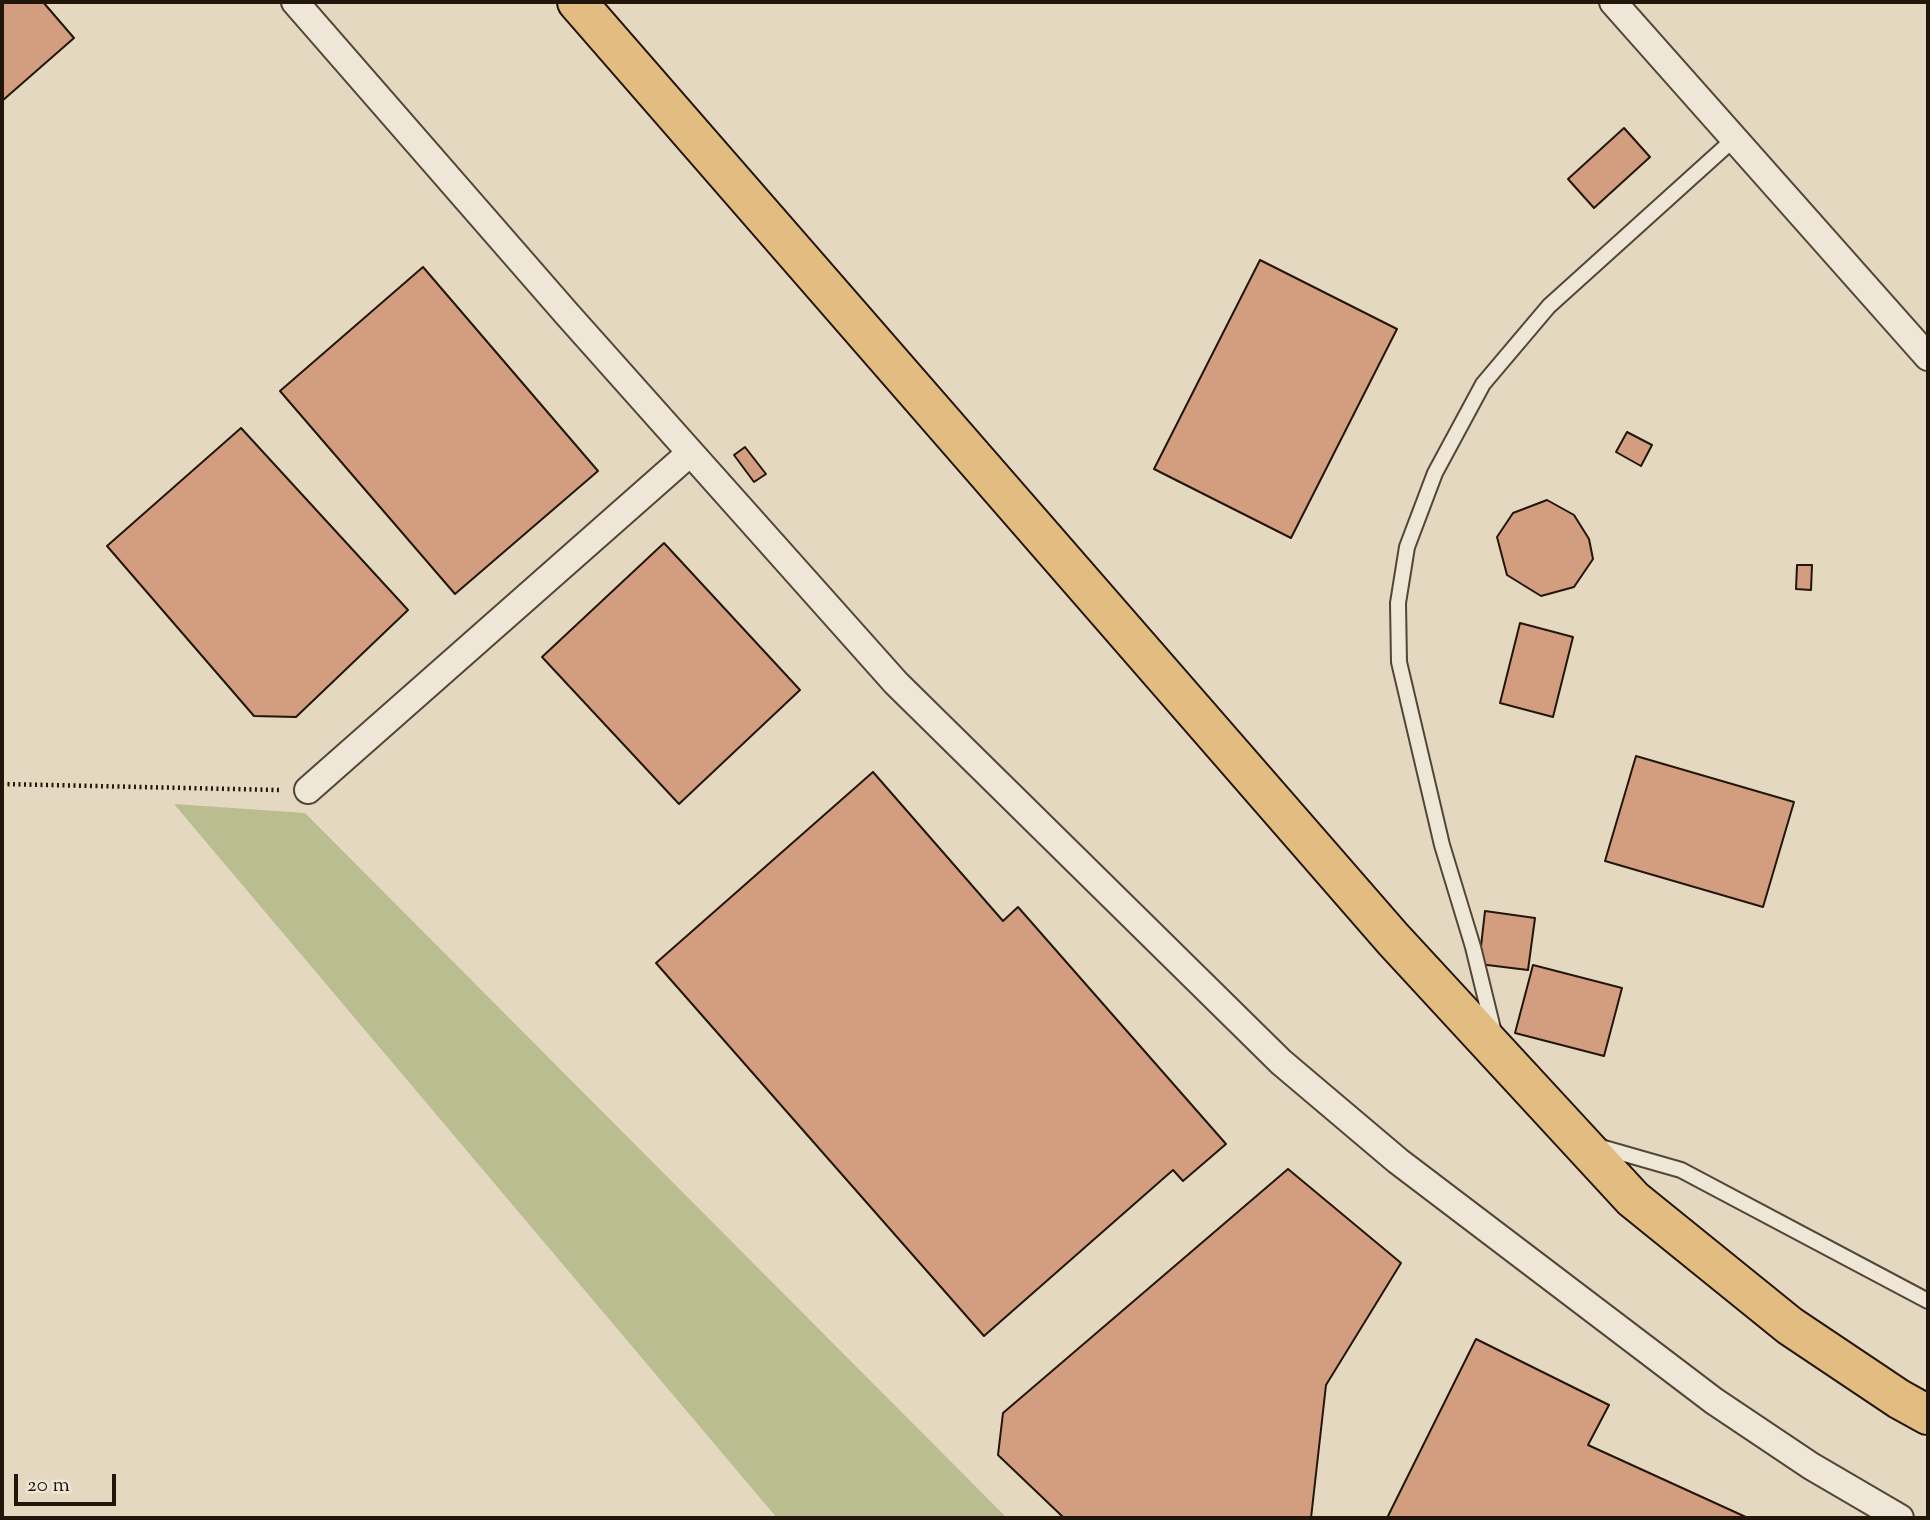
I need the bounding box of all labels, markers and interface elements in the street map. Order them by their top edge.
scale bar [18,1460,119,1504]
text: 20 m [27,1471,70,1501]

